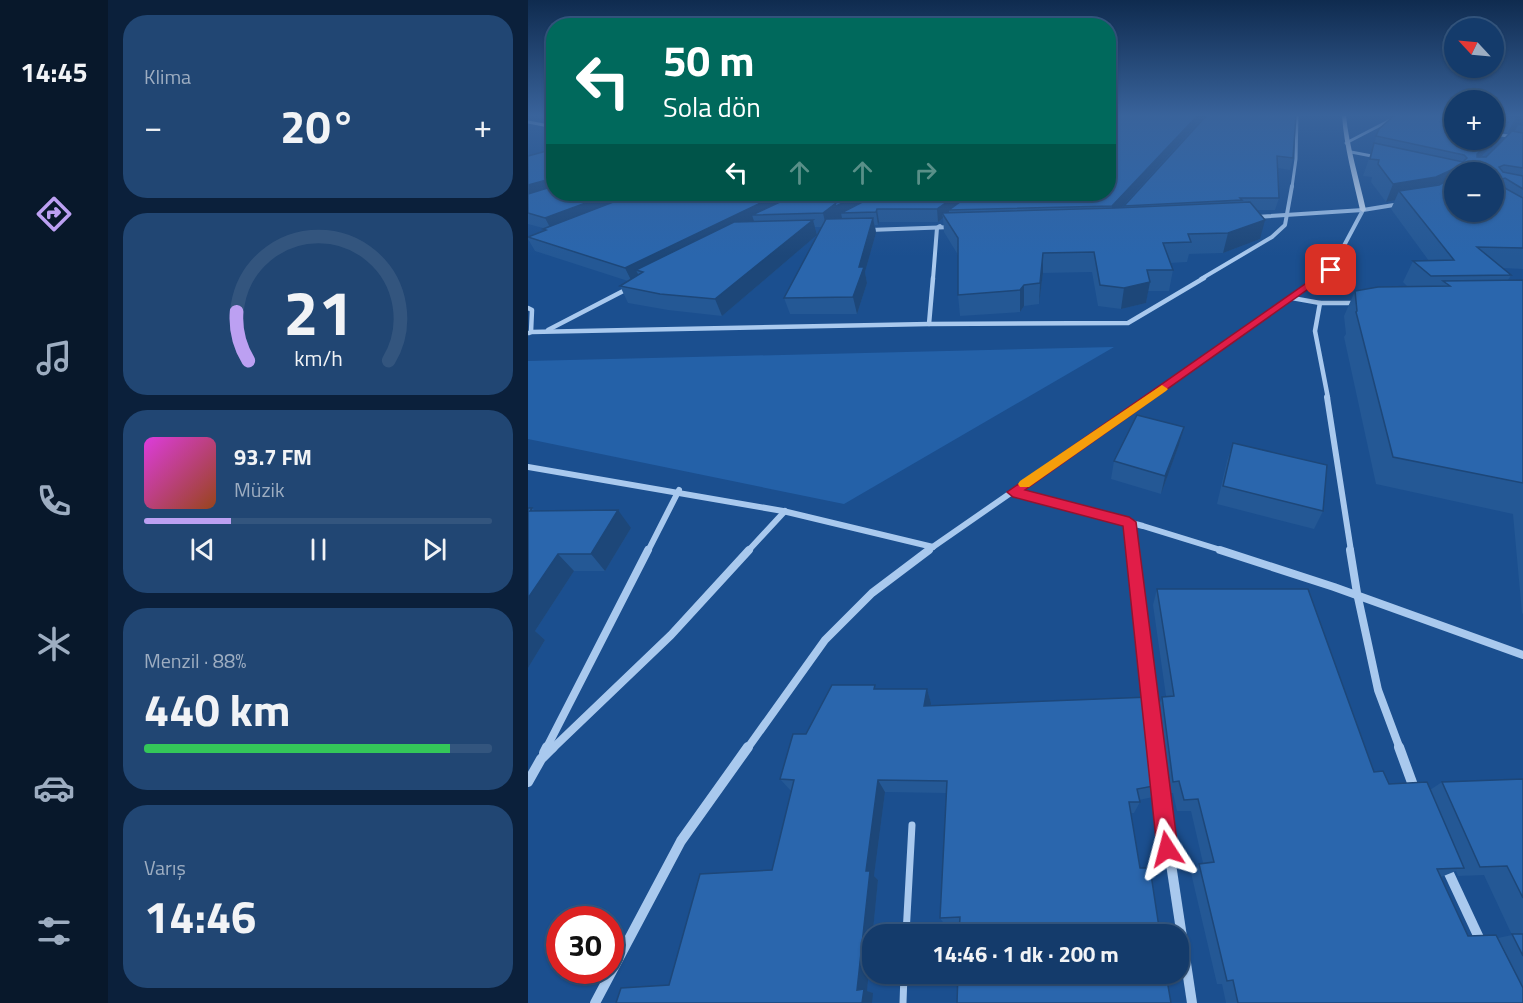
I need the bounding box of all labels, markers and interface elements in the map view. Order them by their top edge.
north arrow [1444,18,1504,78]
map controls [1444,18,1504,222]
text: 50 m [663,28,755,92]
icon: left [564,42,642,120]
text: 14:45 [20,51,88,92]
text: Klima [144,61,191,92]
text: Sola dön [663,86,761,127]
button: + [1444,90,1504,150]
text: 20° [280,92,356,160]
text: − [144,101,162,151]
text: + [474,101,492,151]
icon: left [720,156,753,189]
icon: ahead [783,156,816,189]
icon: ahead [846,156,879,189]
icon: right [909,156,942,189]
button: − [1444,162,1504,222]
icon: directions [33,193,75,235]
pin [1305,244,1356,295]
icon: arrive [1314,253,1347,286]
text: 21 [283,264,353,359]
icon: music [33,337,75,379]
text: km/h [294,342,342,374]
text: 93.7 FM [234,440,312,474]
text: Müzik [234,474,284,505]
icon: phone [33,480,75,522]
icon: previous [186,533,219,566]
icon: pause [302,533,335,566]
icon: next [418,533,451,566]
icon: climate [33,623,75,665]
text: Menzil · 88% [144,645,246,676]
text: 440 km [144,675,290,743]
icon: car [33,767,75,809]
position arrow [1135,817,1199,881]
text: Varış [144,852,186,883]
text: 14:46 [144,882,256,950]
speed limit sign: 30 [546,906,624,984]
icon: filters [33,910,75,952]
text: 14:46 · 1 dk · 200 m [932,937,1119,971]

